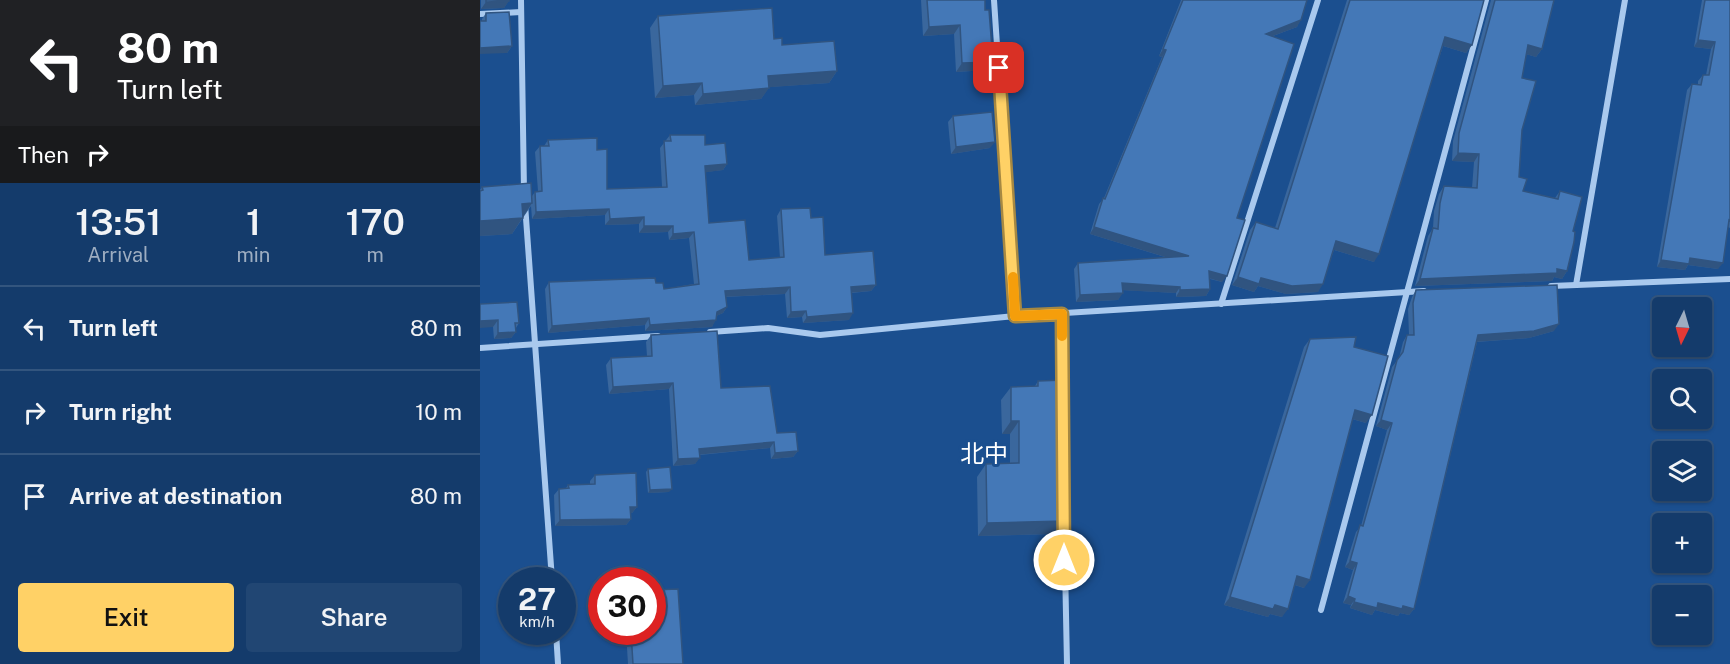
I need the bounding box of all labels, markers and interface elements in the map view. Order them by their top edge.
text: 80 m [117,23,219,72]
icon: left [18,24,96,102]
pin [973,42,1024,93]
icon: arrive [982,51,1015,84]
text: Turn left [117,73,223,105]
icon: right [81,138,114,171]
text: Then [18,142,69,168]
text: 13:51 [75,201,161,243]
text: 1 [246,201,261,243]
text: 170 [346,201,405,243]
text: Arrival [87,243,149,267]
text: min [236,243,270,267]
text: m [367,243,384,267]
north arrow [1652,297,1712,357]
map controls [1652,297,1712,645]
icon: left [18,312,51,345]
text: Turn left [69,315,158,341]
text: 80 m [410,315,462,341]
button: search [1652,369,1712,429]
icon: right [18,396,51,429]
text: Turn right [69,399,172,425]
text: 10 m [415,399,462,425]
district label: 北中 [960,439,1008,467]
button: layers [1652,441,1712,501]
icon: arrive [18,480,51,513]
text: Arrive at destination [69,483,282,509]
text: 80 m [410,483,462,509]
button: + [1652,513,1712,573]
position arrow [1032,528,1096,592]
speed limit sign: 30 [588,567,666,645]
text: 27 [518,581,556,617]
button: Exit [18,583,234,652]
button: Share [246,583,462,652]
button: − [1652,585,1712,645]
text: km/h [519,613,555,630]

